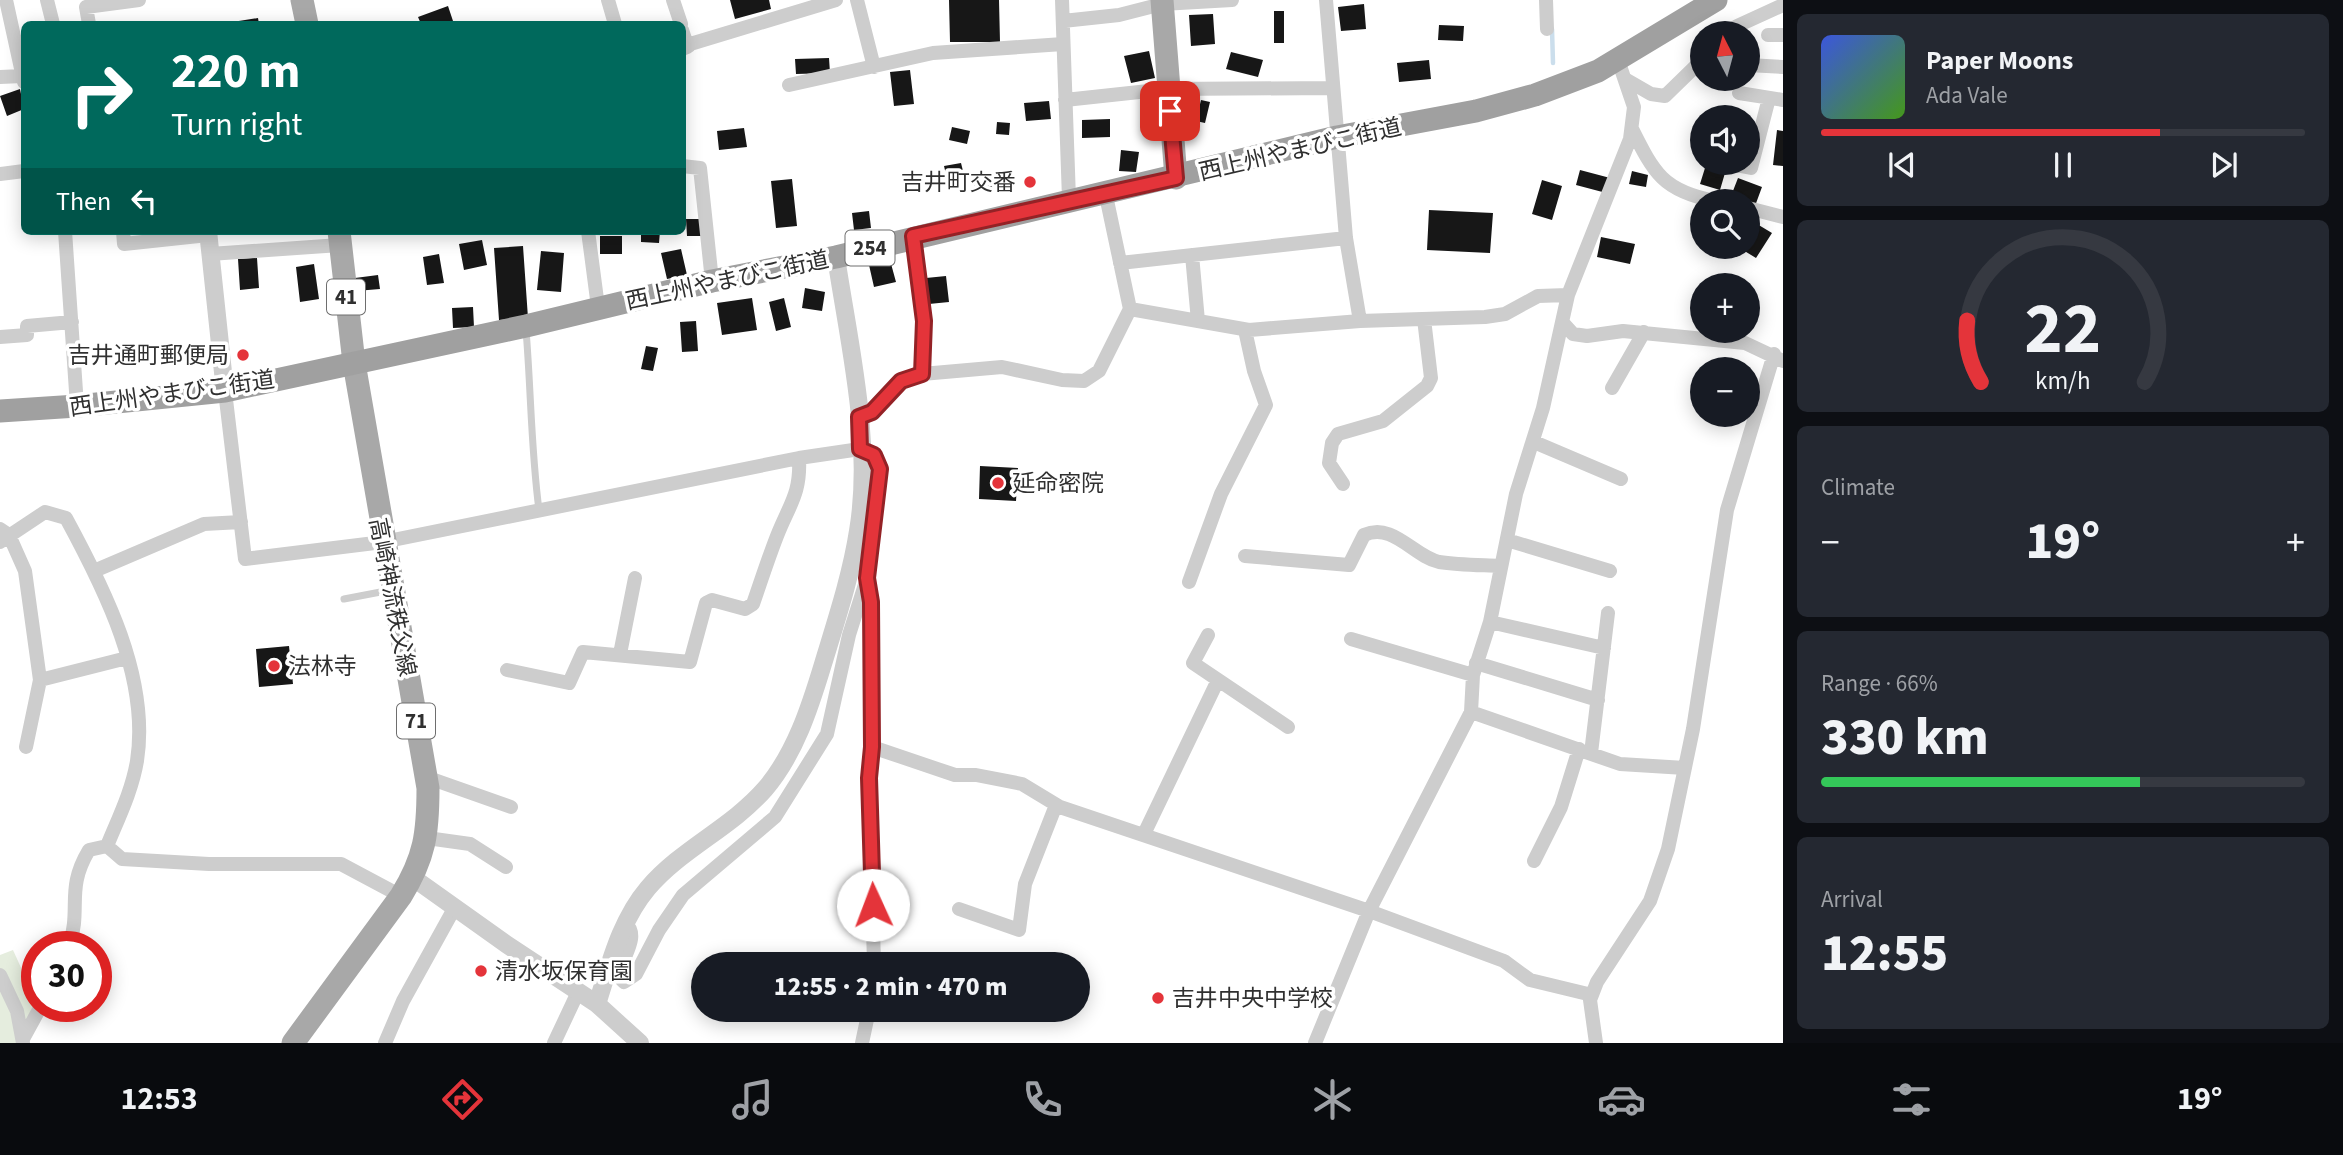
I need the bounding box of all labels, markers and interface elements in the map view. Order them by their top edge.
north arrow [1690,21,1760,91]
map controls [1690,21,1760,427]
text: 220 m [171,37,300,107]
text: Paper Moons [1926,42,2073,79]
icon: right [56,49,147,140]
text: Ada Vale [1926,79,2008,112]
pin [1140,81,1200,141]
icon: arrive [1151,92,1189,130]
text: Turn right [171,102,302,148]
button: sound [1690,105,1760,175]
street label: 西上州やまびこ街道 [1196,110,1405,189]
icon: previous [1883,146,1921,184]
icon: pause [2044,146,2082,184]
icon: next [2205,146,2243,184]
place label: 吉井町交番 [901,166,1016,199]
marker: 吉井町交番 [1022,174,1038,190]
icon: left [125,182,163,220]
text: Then [56,183,111,220]
button: search [1690,189,1760,259]
road number: 254 [846,230,894,266]
street label: 西上州やまびこ街道 [622,243,832,318]
button: + [1690,273,1760,343]
text: 22 [2025,277,2101,381]
road number: 41 [327,280,365,314]
place label: 吉井通町郵便局 [68,339,229,372]
marker: 吉井通町郵便局 [235,347,251,363]
button: − [1690,357,1760,427]
text: km/h [2035,362,2091,398]
street label: 西上州やまびこ街道 [67,363,277,424]
place label: 延命密院 [1012,467,1104,500]
text: Climate [1821,471,1895,504]
marker: 延命密院 [990,475,1006,491]
text: 19° [2026,505,2100,579]
street label: 高崎神流秩父線 [361,515,424,679]
text: − [1821,516,1840,570]
text: + [2286,516,2305,570]
place label: 法林寺 [288,650,357,683]
marker: 法林寺 [266,658,282,674]
text: Range · 66% [1821,667,1938,700]
text: 330 km [1821,701,1989,775]
road number: 71 [397,704,435,738]
position arrow [836,868,910,942]
text: Arrival [1821,883,1883,916]
text: 12:55 [1821,917,1948,991]
speed limit sign: 30 [21,931,112,1022]
place label: 清水坂保育園 [495,955,633,988]
marker: 清水坂保育園 [473,963,489,979]
text: 12:55 · 2 min · 470 m [774,968,1007,1005]
place label: 吉井中央中学校 [1172,982,1333,1015]
marker: 吉井中央中学校 [1150,990,1166,1006]
icon: directions [438,1075,487,1124]
icon: music [728,1075,777,1124]
icon: phone [1018,1075,1067,1124]
icon: climate [1308,1075,1357,1124]
icon: car [1597,1075,1646,1124]
icon: filters [1887,1075,1936,1124]
text: 12:53 [120,1076,198,1122]
text: 19° [2177,1076,2223,1122]

